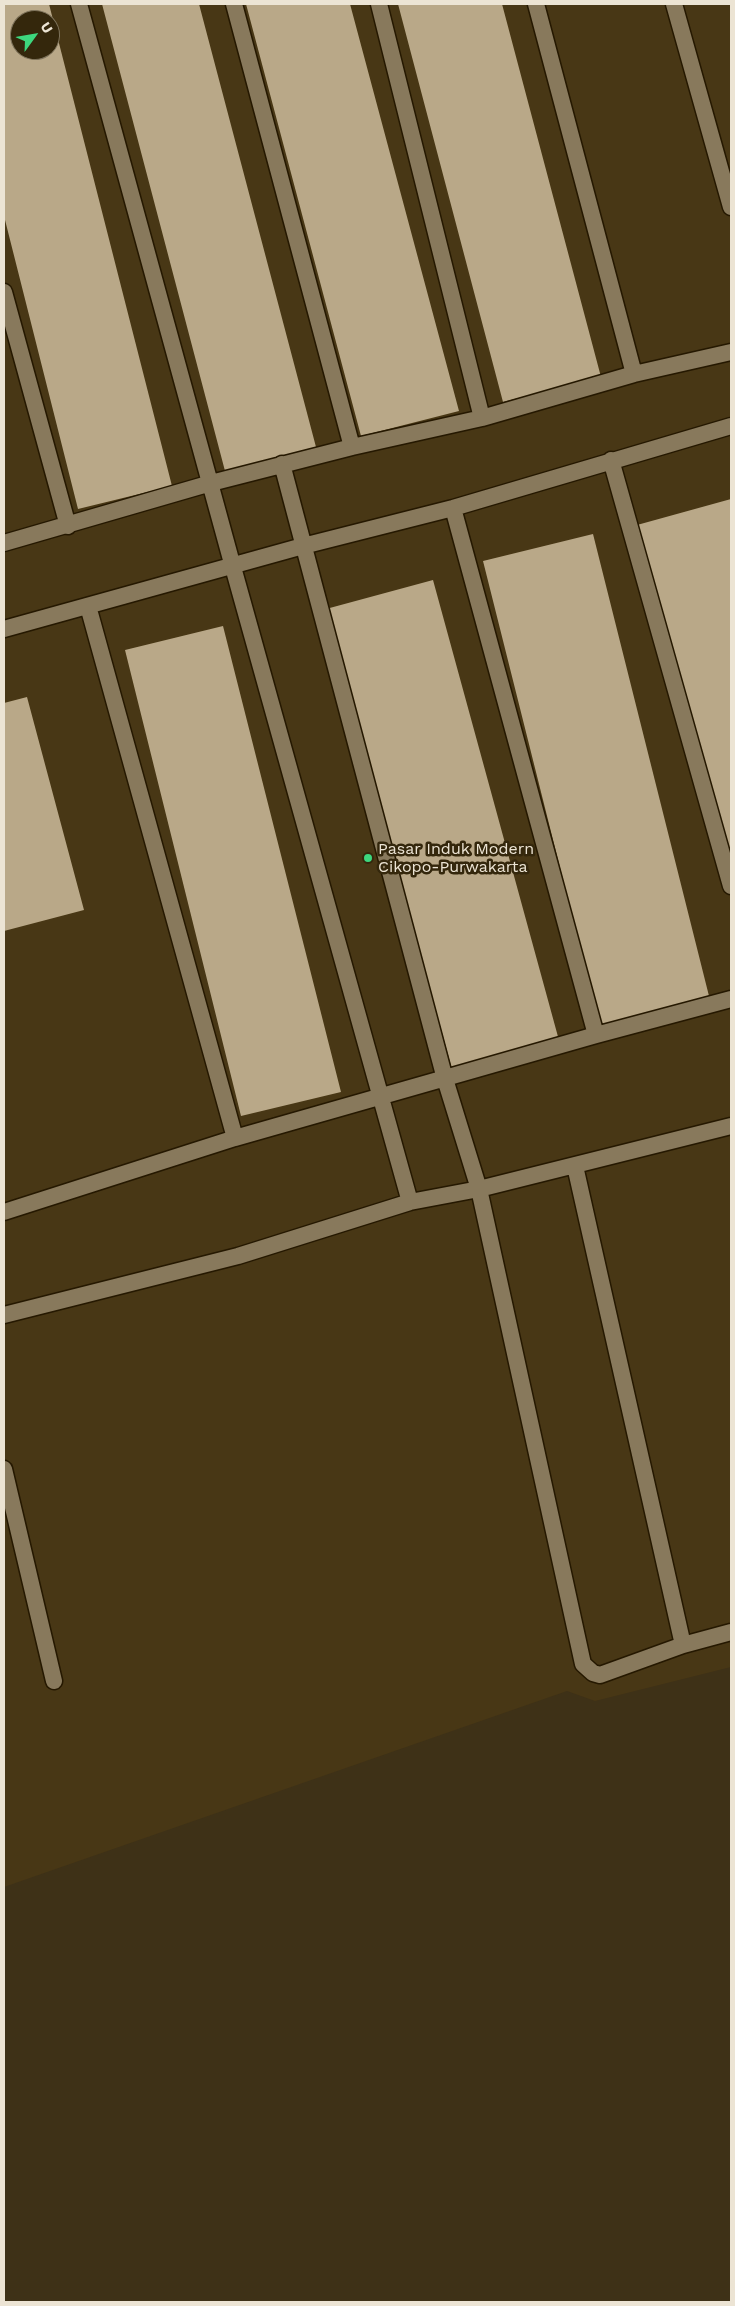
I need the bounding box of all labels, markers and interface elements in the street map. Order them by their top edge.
north arrow [10,10,60,60]
text: U [37,19,56,36]
place label: Pasar Induk Modern Cikopo-Purwakarta [378,839,534,877]
marker: Pasar Induk Modern Cikopo-Purwakarta [362,852,374,864]

